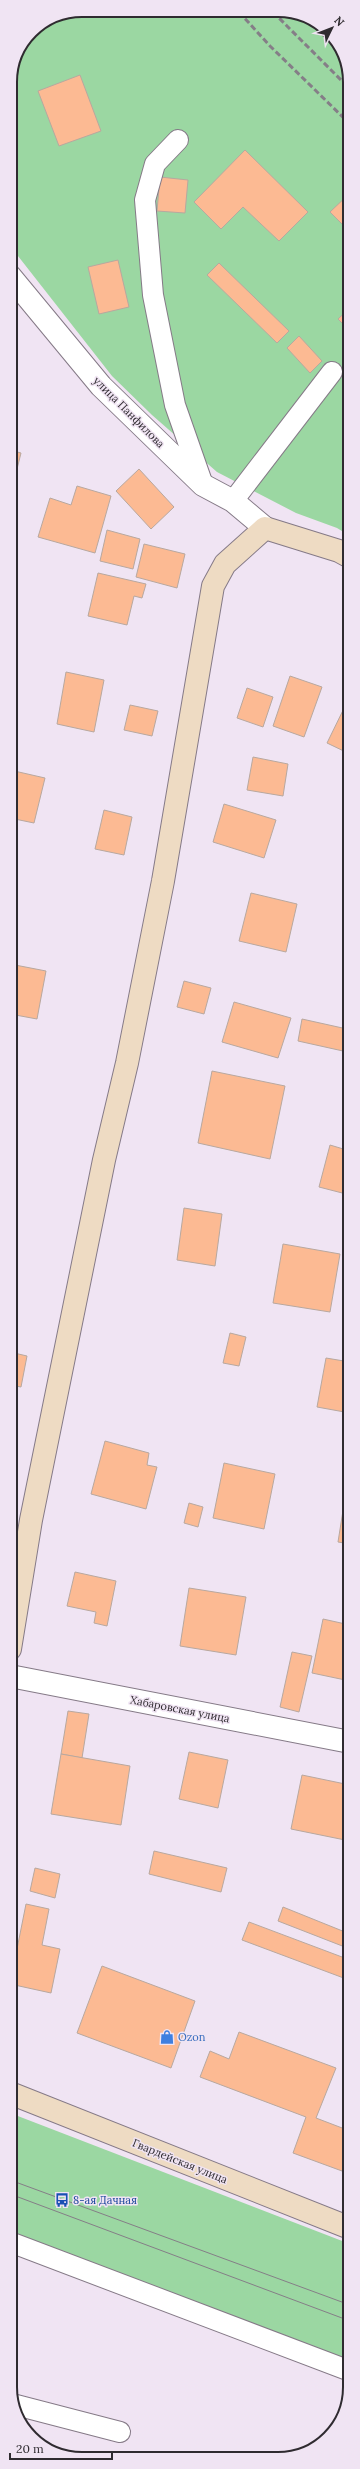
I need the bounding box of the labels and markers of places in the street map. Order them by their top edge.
shop icon: Ozon [159,2029,175,2045]
place label: Ozon [178,2030,206,2044]
bus stop icon: 8-ая Дачная [54,2192,70,2208]
place label: 8-ая Дачная [73,2193,137,2207]

